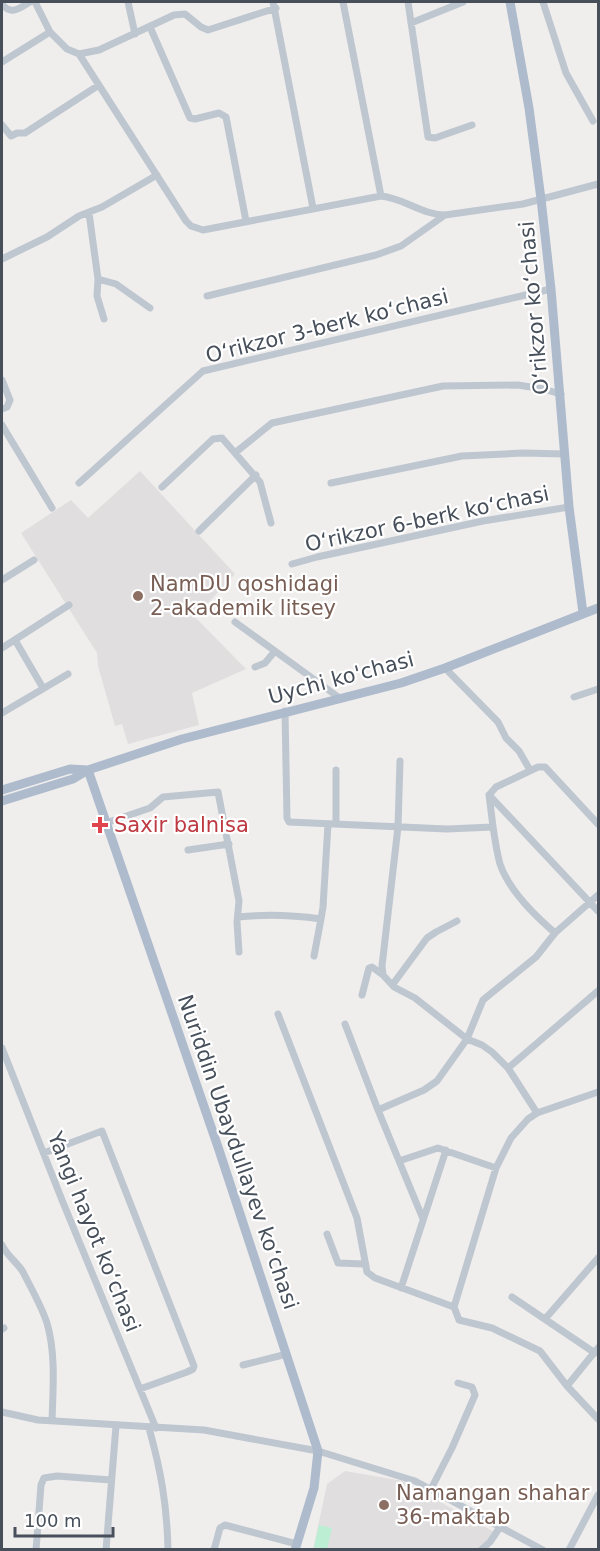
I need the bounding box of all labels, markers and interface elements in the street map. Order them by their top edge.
street label: Oʻrikzor koʻchasi [514,220,554,396]
street label: Oʻrikzor 3-berk koʻchasi [203,284,451,368]
street label: Oʻrikzor 6-berk koʻchasi [303,481,551,557]
place label: NamDU qoshidagi 2-akademik litsey [150,572,339,620]
marker: NamDU qoshidagi 2-akademik litsey [131,589,145,603]
street label: Uychi ko'chasi [266,647,416,709]
place label: Saxir balnisa [114,813,249,837]
marker: Saxir balnisa [91,816,109,834]
street label: Nuriddin Ubaydullayev koʻchasi [173,992,303,1312]
street label: Yangi hayot koʻchasi [42,1127,145,1336]
place label: Namangan shahar 36-maktab [396,1481,590,1529]
marker: Namangan shahar 36-maktab [377,1498,391,1512]
scale bar [15,1500,112,1538]
text: 100 m [24,1510,82,1531]

